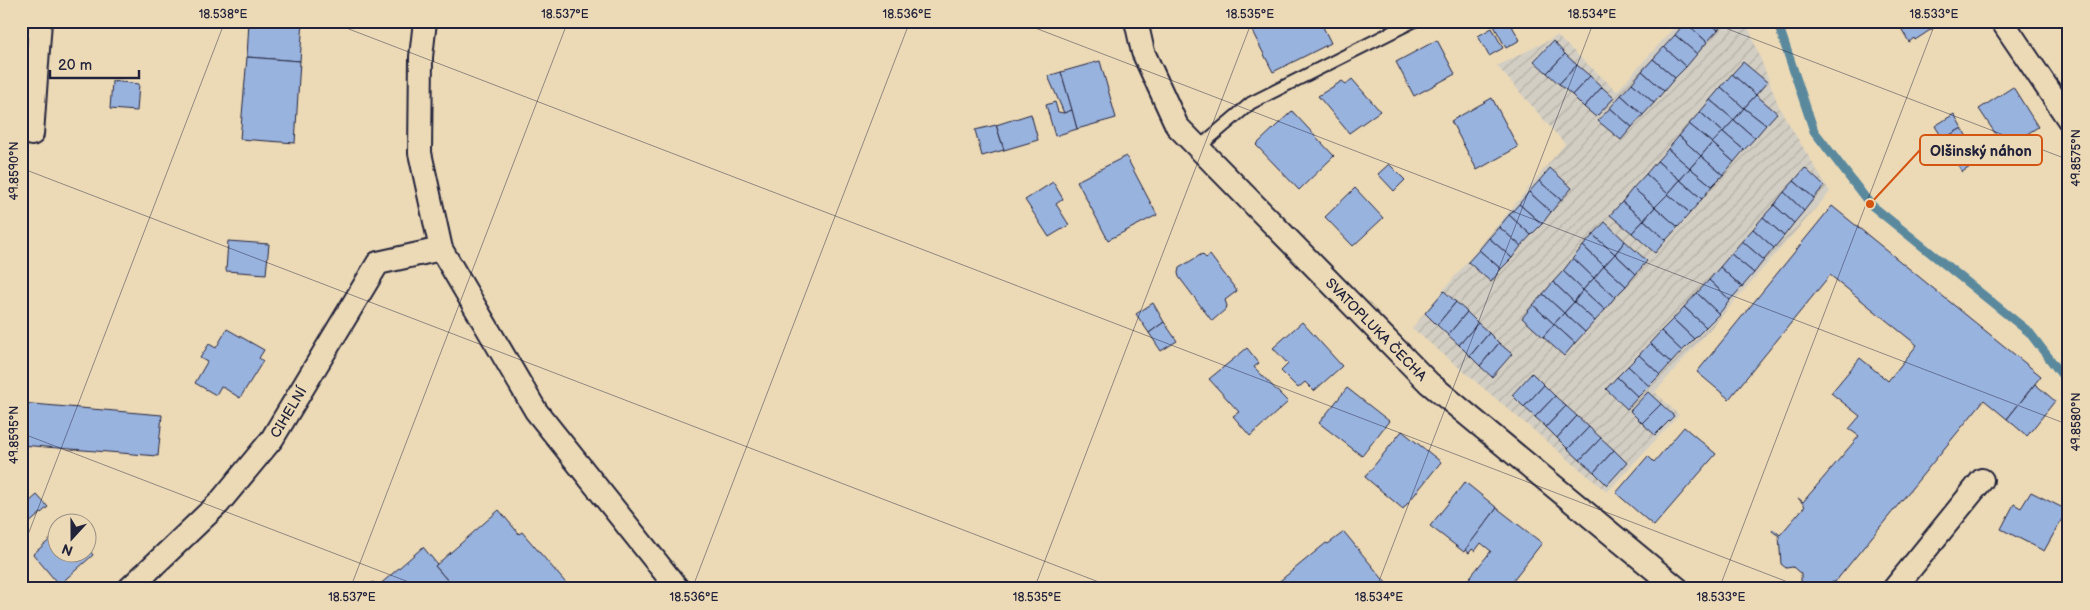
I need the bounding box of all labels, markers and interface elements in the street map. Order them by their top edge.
text: 18.538°E [199,7,247,22]
text: 18.537°E [541,7,589,22]
text: 18.536°E [883,7,931,22]
text: 18.535°E [1226,7,1274,22]
text: 18.534°E [1568,7,1616,22]
text: 18.533°E [1910,7,1958,22]
scale bar [50,48,139,80]
text: 20 m [58,56,92,75]
text: 49.8575°N [2069,129,2084,187]
callout: Olšinský náhon [1920,135,2042,165]
text: 49.8590°N [7,141,22,201]
text: Olšinský náhon [1930,142,2032,161]
street label: SVATOPLUKA ČECHA [1322,275,1431,385]
street label: CIHELNÍ [267,383,311,441]
text: 49.8580°N [2069,392,2084,452]
text: 49.8595°N [7,406,22,464]
north arrow [48,512,98,562]
text: N [60,540,75,559]
text: 18.537°E [328,590,376,605]
text: 18.536°E [670,590,718,605]
text: 18.535°E [1013,590,1061,605]
text: 18.534°E [1355,590,1403,605]
text: 18.533°E [1697,590,1745,605]

